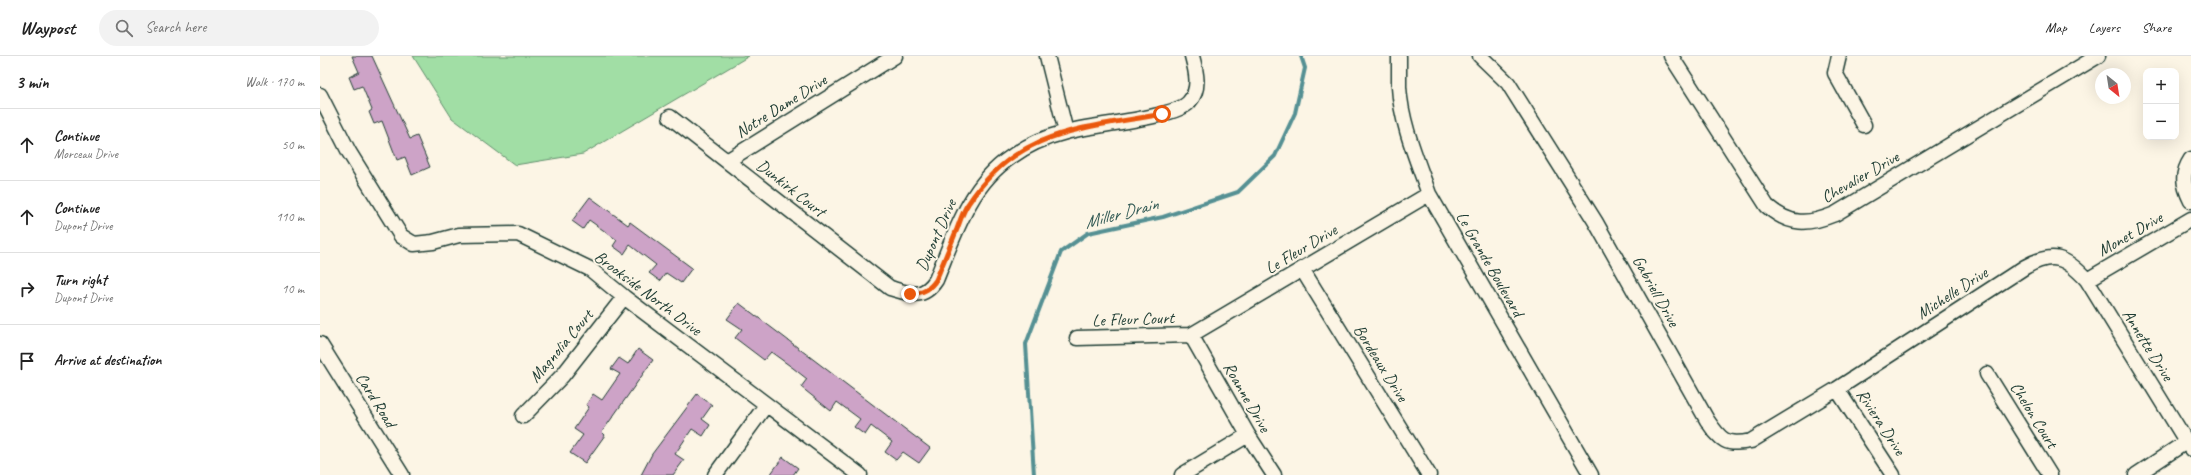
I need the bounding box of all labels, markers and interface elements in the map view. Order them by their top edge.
search box [99,10,379,46]
text: Waypost [20,16,75,40]
icon: search [113,17,135,39]
text: Search here [145,18,206,37]
text: Map [2045,19,2067,36]
text: Layers [2089,19,2120,36]
text: Share [2142,19,2171,36]
north arrow [2095,68,2131,104]
map controls [2143,68,2179,140]
button: + [2143,68,2179,104]
street label: Notre Dame Drive [731,69,832,142]
text: 3 min [16,72,49,93]
text: Walk · 170 m [245,74,304,90]
button: − [2143,104,2179,140]
route start [1153,105,1171,123]
text: Continue [54,127,99,146]
icon: ahead [16,134,38,156]
text: 50 m [282,137,304,153]
text: Morceau Drive [54,146,118,162]
street label: Chevalier Drive [1818,146,1904,208]
street label: Dunkirk Court [752,155,832,223]
water label: Miller Drain [1082,192,1162,233]
street label: Dupont Drive [911,194,962,274]
text: Continue [54,199,99,218]
icon: ahead [16,206,38,228]
street label: Monet Drive [2094,206,2167,261]
street label: Le Grande Boulevard [1451,208,1530,322]
text: 110 m [276,209,304,225]
text: Dupont Drive [54,218,112,234]
street label: Le Fleur Drive [1261,219,1342,279]
street label: Brookside North Drive [590,246,707,341]
street label: Gabriell Drive [1628,252,1685,332]
street label: Michelle Drive [1913,261,1993,324]
text: Turn right [54,271,107,290]
icon: right [16,278,38,300]
text: 10 m [282,281,304,297]
route end [901,285,919,303]
text: Dupont Drive [54,290,112,306]
street label: Magnolia Court [524,303,599,387]
street label: Annette Drive [2118,305,2179,386]
street label: Le Fleur Court [1092,307,1177,331]
street label: Bordeaux Drive [1349,321,1414,407]
icon: arrive [16,350,38,372]
text: Arrive at destination [54,351,161,370]
street label: Roanne Drive [1219,358,1276,437]
street label: Card Road [351,369,402,433]
street label: Chelon Court [2005,378,2064,454]
street label: Riviera Drive [1852,385,1911,460]

